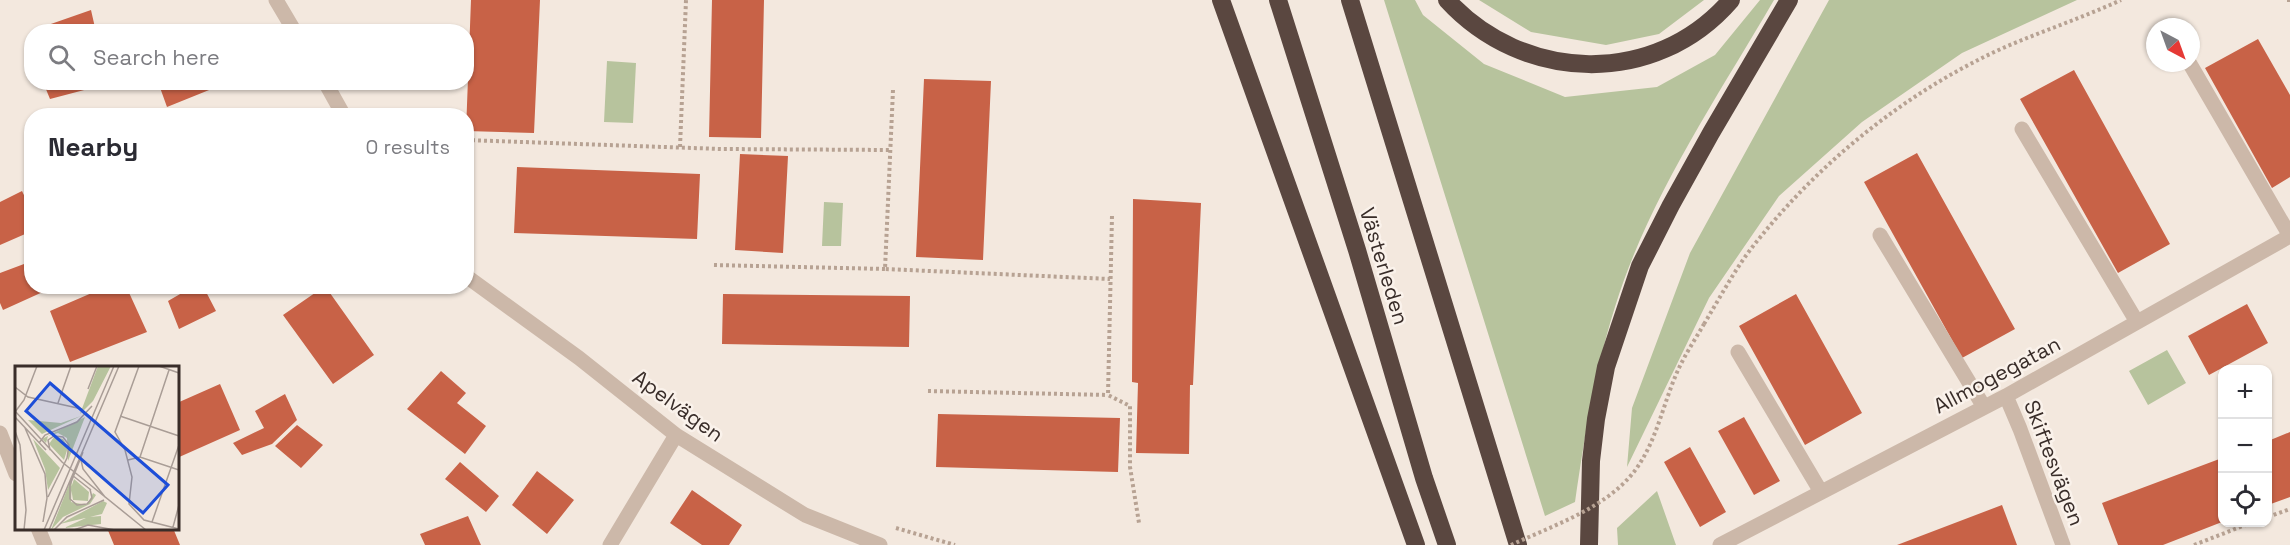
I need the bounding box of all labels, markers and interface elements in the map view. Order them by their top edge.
north arrow [2146,18,2200,72]
search box [24,24,474,90]
icon: search [45,41,78,74]
text: Search here [93,43,220,71]
text: Nearby [48,130,138,164]
text: 0 results [366,134,450,160]
street label: Västerleden [1354,204,1415,328]
street label: Allmogegatan [1929,330,2065,419]
street label: Apelvägen [628,364,729,448]
map controls [2218,365,2272,527]
button: + [2218,365,2272,419]
inset map [15,366,178,530]
street label: Skiftesvägen [2018,396,2091,529]
button: − [2218,419,2272,473]
button: locate [2218,473,2272,527]

